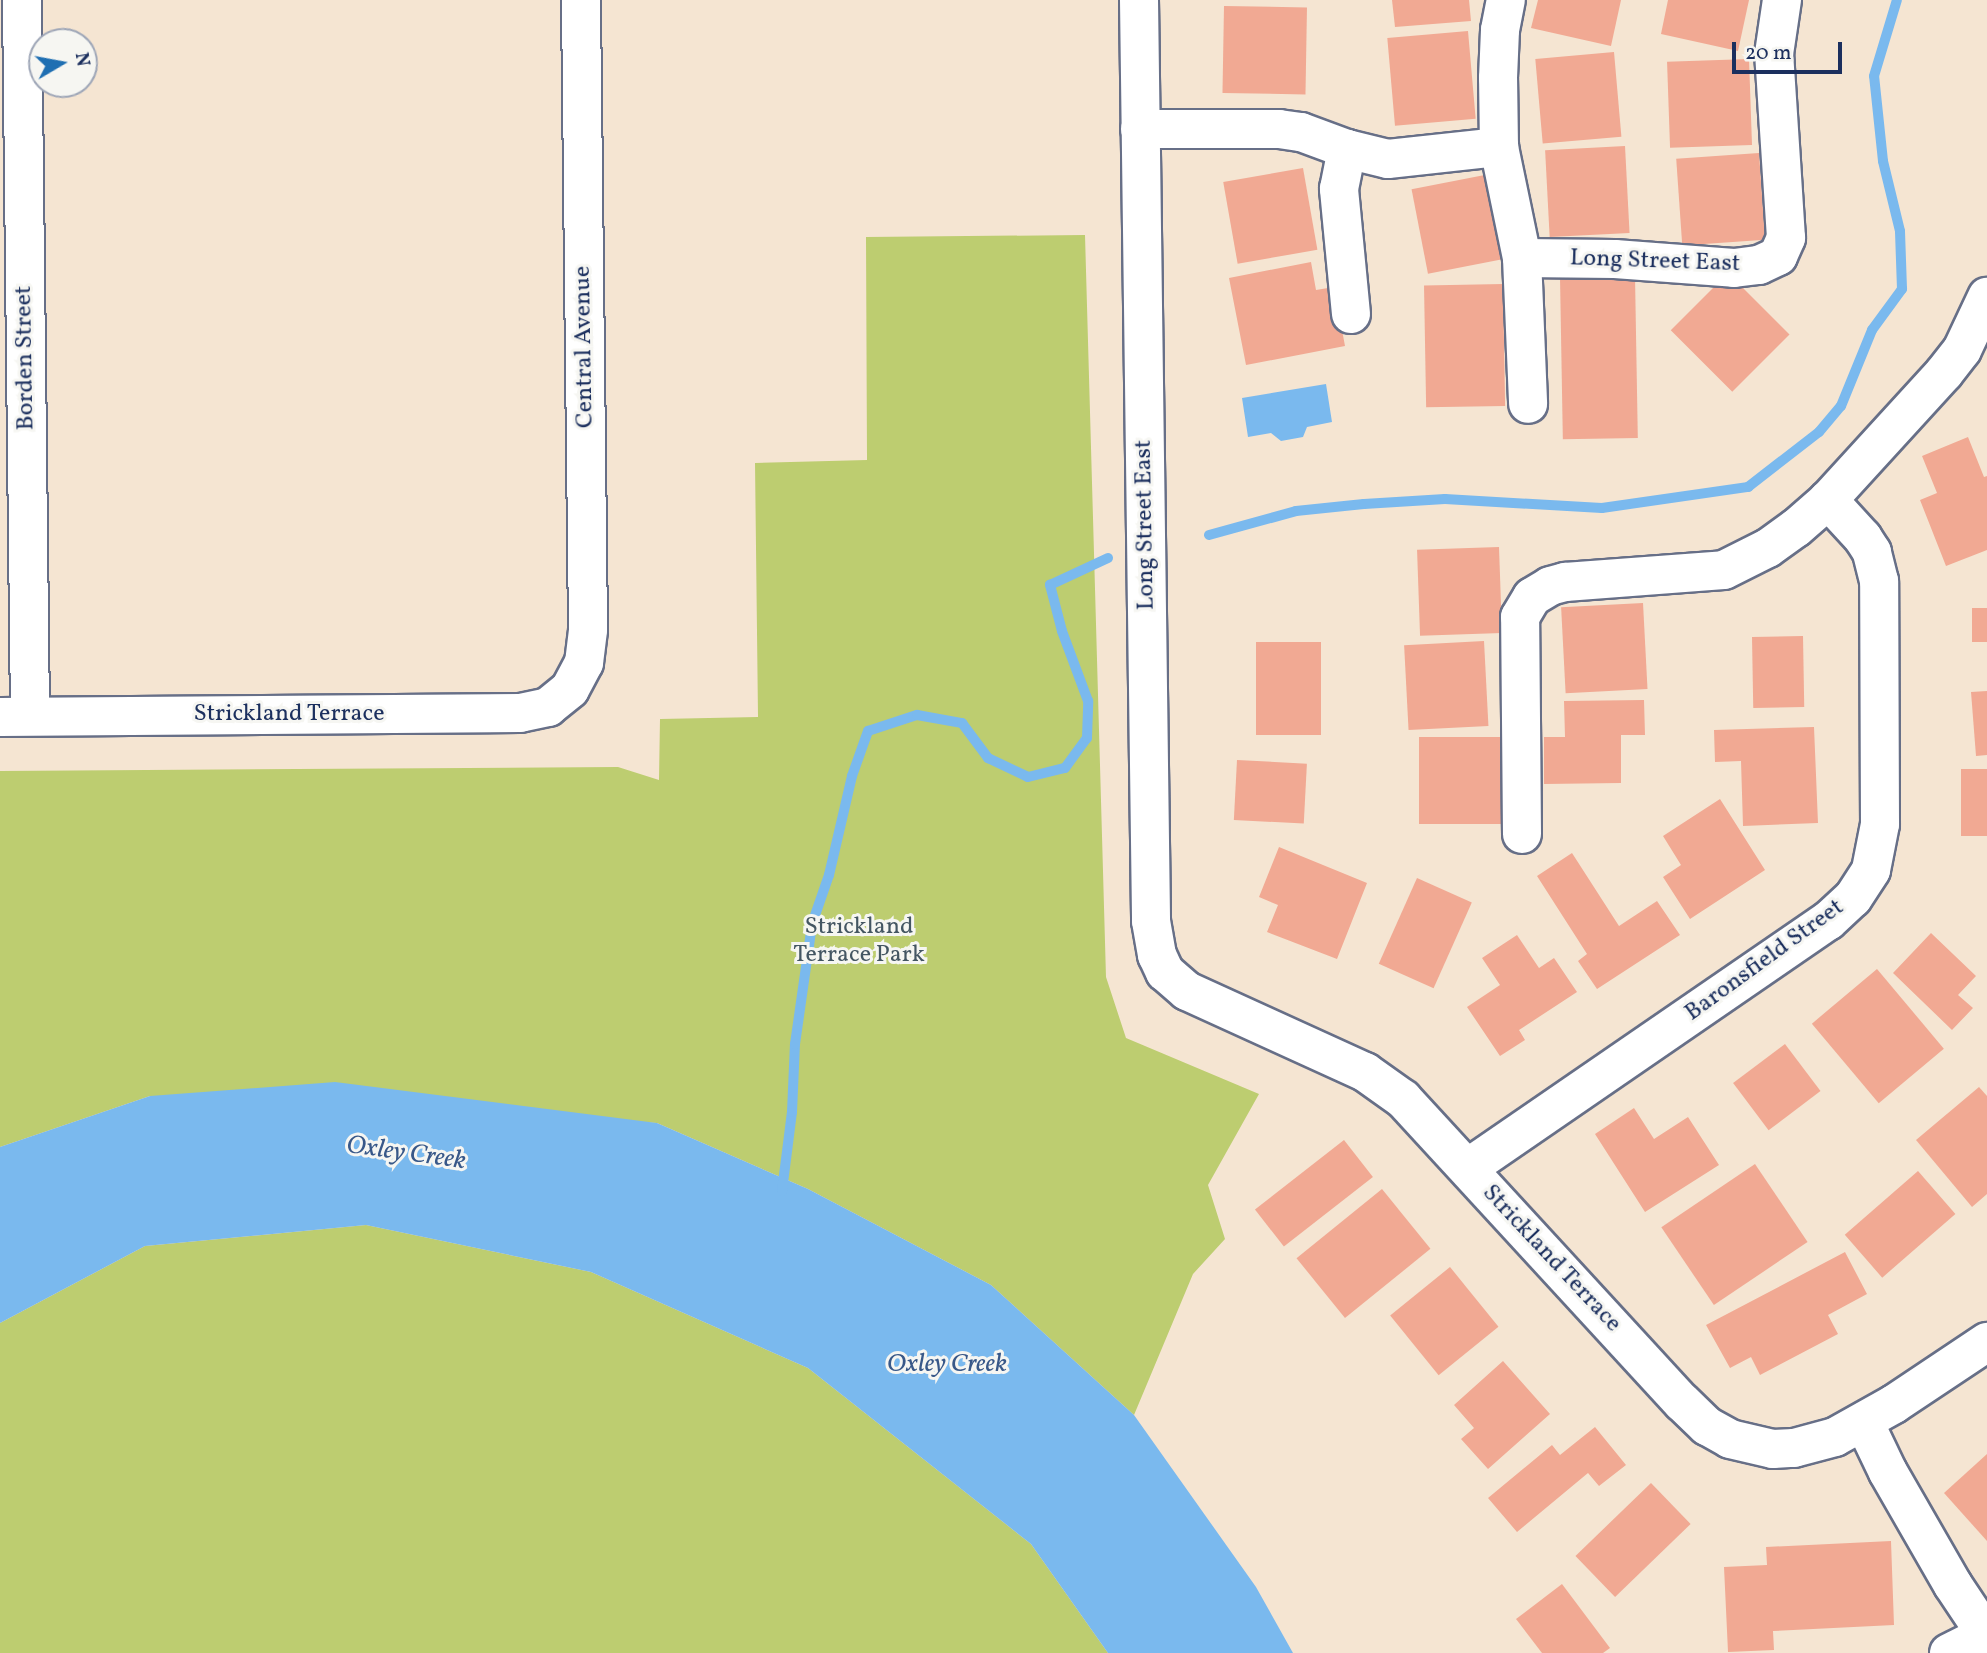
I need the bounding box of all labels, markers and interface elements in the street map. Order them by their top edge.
north arrow [28,28,98,98]
scale bar [1735,28,1845,72]
text: 20 m [1745,39,1791,68]
text: N [68,51,96,69]
street label: Long Street East [1569,245,1741,279]
street label: Central Avenue [569,266,601,428]
street label: Borden Street [10,285,42,431]
street label: Long Street East [1130,440,1162,610]
street label: Strickland Terrace [193,701,385,729]
street label: Baronsfield Street [1680,894,1850,1028]
park label: Strickland Terrace Park [793,914,925,970]
water label: Oxley Creek [344,1130,468,1178]
street label: Strickland Terrace [1475,1179,1627,1339]
water label: Oxley Creek [887,1349,1007,1381]

